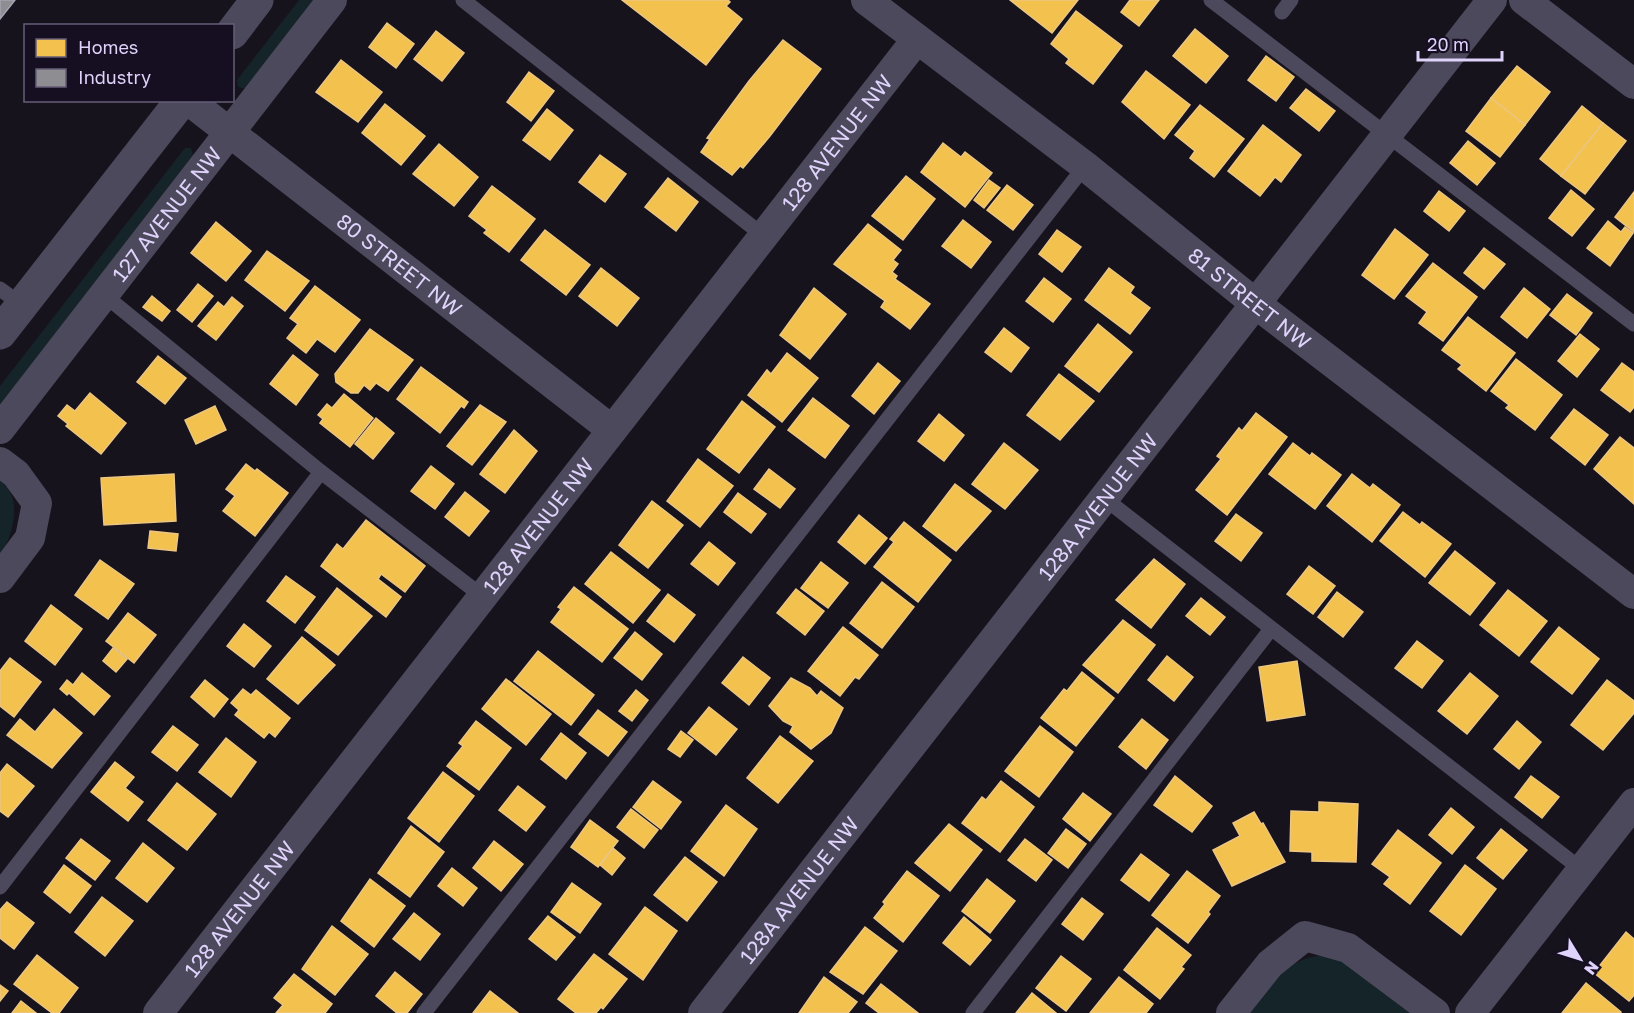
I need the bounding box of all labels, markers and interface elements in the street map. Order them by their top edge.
legend [24,24,234,102]
scale bar [1418,24,1502,62]
text: 20 m [1427,33,1469,55]
text: Homes [78,36,138,58]
text: Industry [78,66,151,88]
street label: 128 AVENUE NW [776,69,898,215]
street label: 127 AVENUE NW [106,141,227,286]
street label: 80 STREET NW [332,208,467,322]
street label: 81 STREET NW [1183,242,1316,354]
street label: 128A AVENUE NW [1032,428,1163,585]
street label: 128 AVENUE NW [477,452,599,599]
street label: 128A AVENUE NW [734,811,864,969]
street label: 128 AVENUE NW [178,836,300,982]
north arrow [1550,929,1610,989]
text: N [1580,957,1603,979]

